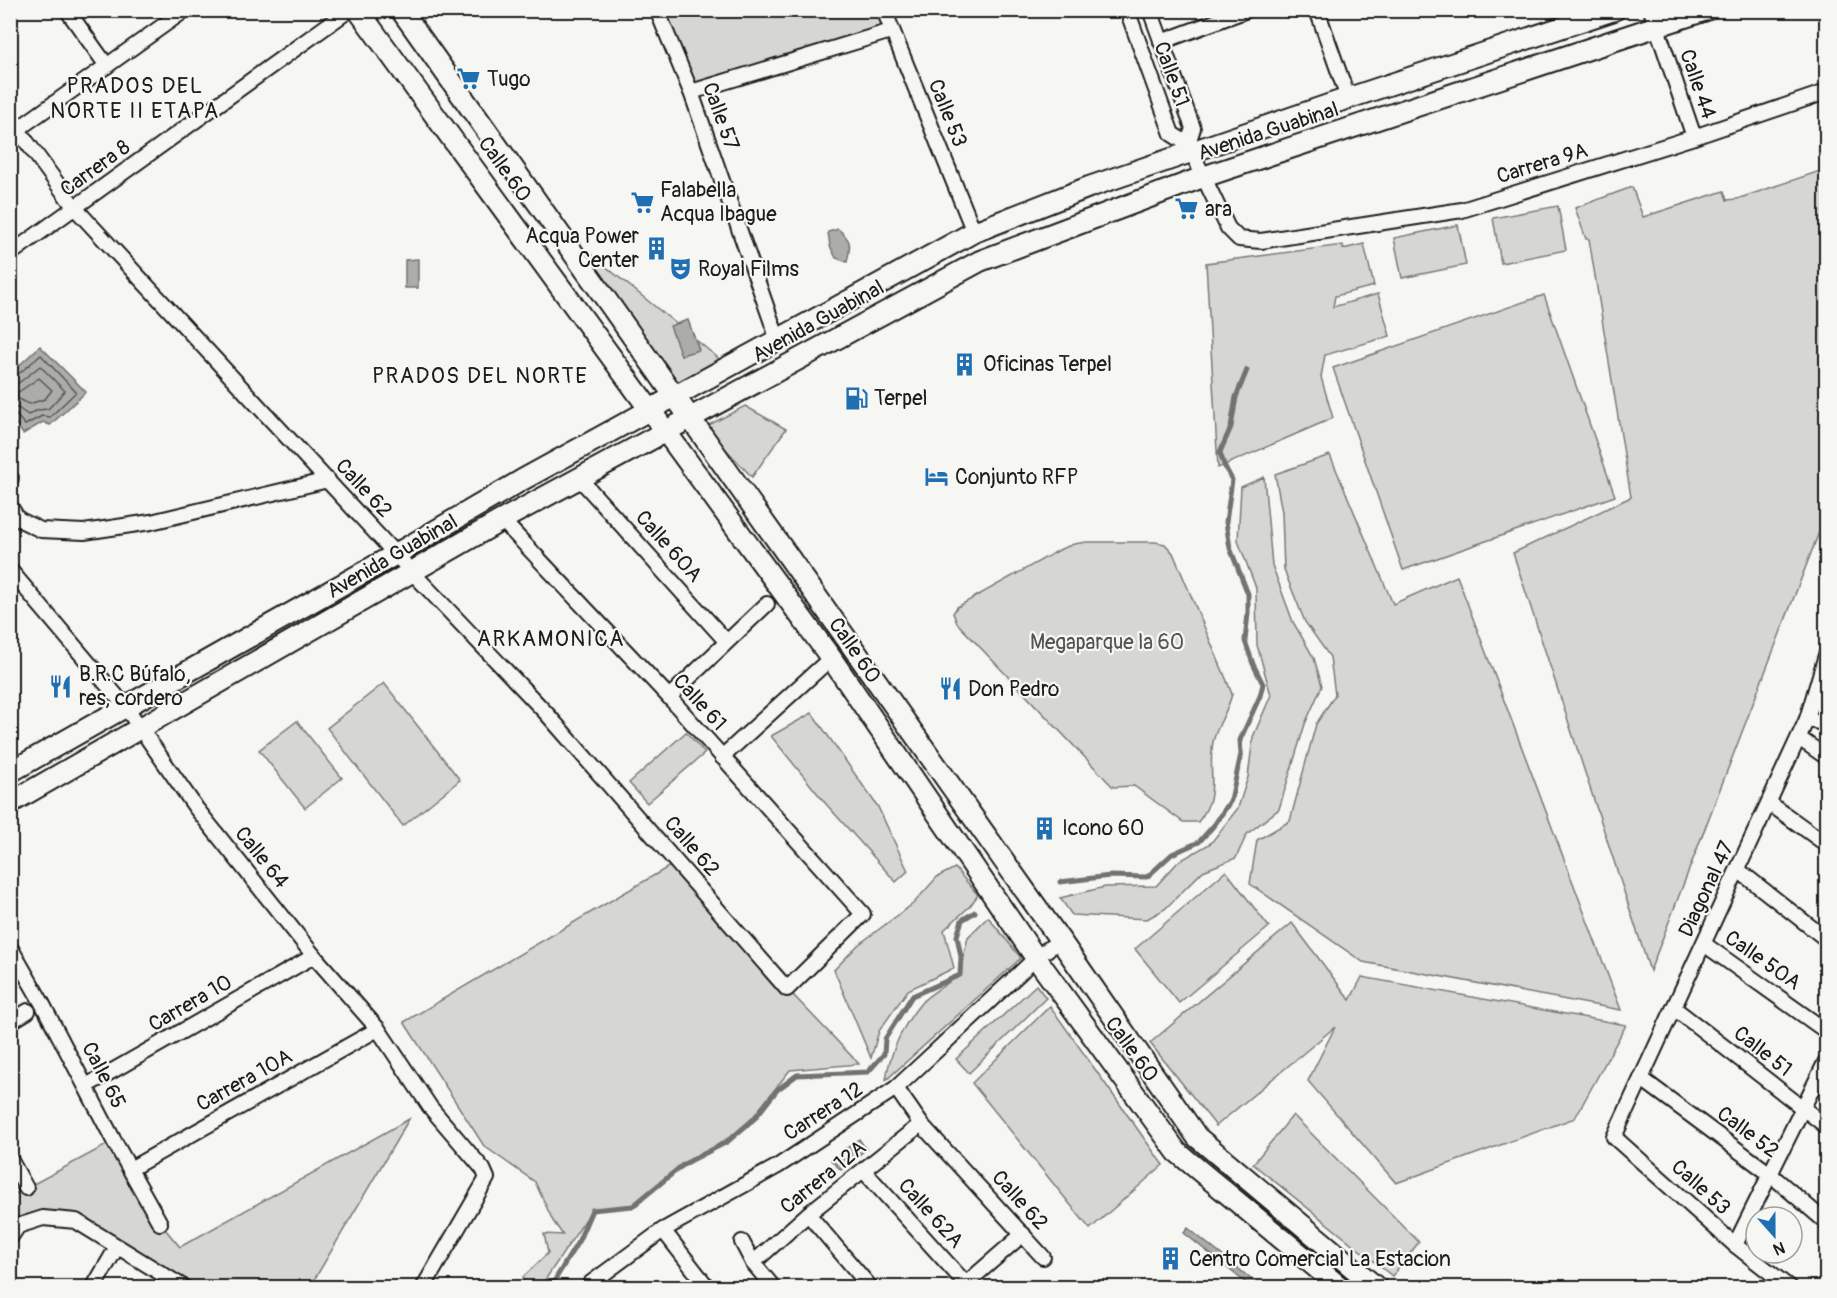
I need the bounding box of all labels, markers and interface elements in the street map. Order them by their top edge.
street label: Calle 51 [1147,38,1196,110]
street label: Calle 44 [1673,46,1722,123]
supermarket icon: Tugo [456,66,482,92]
place label: Tugo [487,66,530,93]
district label: PRADOS DEL NORTE II ETAPA [50,72,220,125]
street label: Calle 53 [922,75,973,151]
street label: Calle 57 [696,79,745,154]
street label: Avenida Guabinal [1194,96,1342,167]
street label: Calle 60 [472,131,537,207]
street label: Carrera 8 [55,134,136,203]
street label: Carrera 9A [1493,137,1591,190]
place label: Falabella Acqua Ibague [660,177,777,228]
supermarket icon: Falabella Acqua Ibague [629,189,655,215]
supermarket icon: ara [1174,196,1200,222]
place label: ara [1205,196,1232,223]
place label: Acqua Power Center [525,223,639,274]
building icon: Acqua Power Center [644,235,670,261]
theatre icon: Royal Films [667,256,693,282]
place label: Royal Films [698,256,799,283]
street label: Avenida Guabinal [748,274,889,369]
building icon: Oficinas Terpel [952,351,978,377]
place label: Oficinas Terpel [983,351,1112,378]
district label: PRADOS DEL NORTE [372,362,588,390]
fuel station icon: Terpel [843,385,869,411]
place label: Terpel [874,385,928,412]
street label: Calle 62 [329,453,398,524]
hotel icon: Conjunto RFP [924,464,950,490]
place label: Conjunto RFP [955,464,1078,491]
street label: Calle 60A [629,505,708,588]
street label: Avenida Guabinal [322,508,463,605]
street label: Calle 60 [822,612,887,688]
district label: ARKAMONICA [477,625,625,653]
park label: Megaparque la 60 [1030,629,1184,656]
place label: B.R.C Búfalo, res, cordero [79,661,191,712]
street label: Calle 61 [667,668,732,737]
restaurant icon: B.R.C Búfalo, res, cordero [48,673,74,699]
restaurant icon: Don Pedro [937,676,963,702]
place label: Don Pedro [968,676,1059,703]
street label: Calle 62 [658,810,725,882]
building icon: Icono 60 [1031,815,1057,841]
place label: Icono 60 [1062,815,1144,842]
street label: Calle 64 [228,821,295,894]
street label: Diagonal 47 [1672,837,1740,941]
street label: Calle 50A [1719,924,1806,996]
street label: Carrera 10 [144,969,237,1038]
street label: Calle 60 [1099,1011,1164,1087]
street label: Calle 51 [1728,1020,1797,1083]
street label: Calle 65 [75,1037,132,1113]
street label: Carrera 10A [191,1043,297,1118]
street label: Carrera 12 [778,1076,868,1147]
street label: Calle 52 [1711,1100,1784,1164]
street label: Carrera 12A [775,1134,872,1220]
street label: Calle 53 [1665,1154,1736,1221]
street label: Calle 62 [986,1165,1054,1236]
street label: Calle 62A [892,1173,969,1254]
north arrow [1744,1205,1804,1265]
text: N [1770,1237,1788,1259]
building icon: Centro Comercial La Estacion [1158,1246,1184,1272]
place label: Centro Comercial La Estacion [1189,1246,1451,1273]

